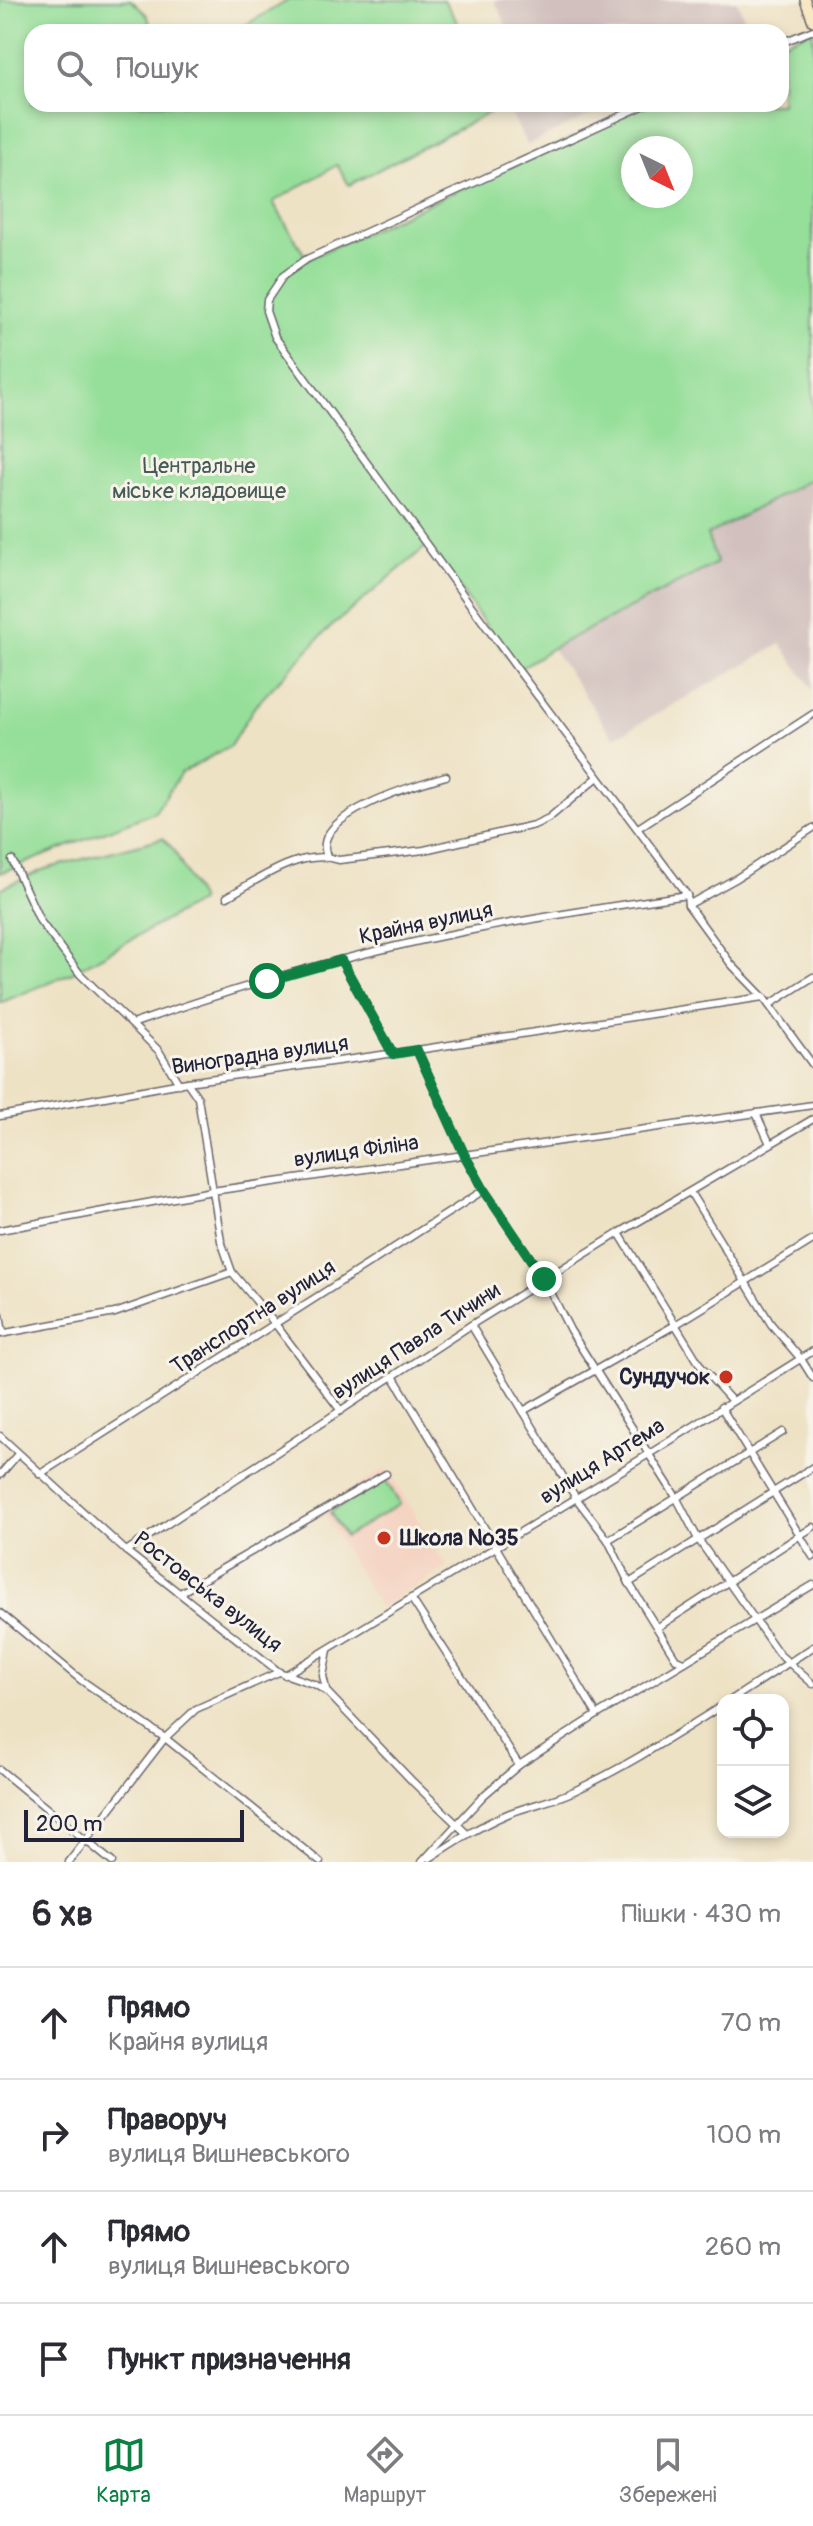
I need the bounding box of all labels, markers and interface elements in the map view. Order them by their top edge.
search box [24,24,789,112]
icon: search [52,46,96,90]
text: Пошук [116,50,200,87]
north arrow [621,136,693,208]
park label: Центральне міське кладовище [112,452,286,505]
street label: Крайня вулиця [357,895,495,951]
route start [249,963,285,999]
street label: Виноградна вулиця [170,1029,350,1081]
street label: вулиця Філіна [292,1128,420,1174]
street label: Транспортна вулиця [165,1253,341,1381]
route end [526,1261,562,1297]
street label: вулиця Павла Тичини [327,1276,506,1406]
place label: Сундучок [619,1363,710,1391]
marker: Сундучок [717,1368,735,1386]
street label: вулиця Артема [534,1412,670,1510]
place label: Школа №35 [399,1524,519,1552]
street label: Ростовська вулиця [128,1525,288,1659]
marker: Школа №35 [375,1529,393,1547]
map controls [717,1694,789,1838]
button: locate [717,1694,789,1766]
button: layers [717,1766,789,1838]
scale bar [24,1806,244,1842]
text: 200 m [36,1810,103,1838]
text: 6 хв [32,1893,93,1936]
text: Пішки · 430 m [622,1898,781,1930]
text: Прямо [108,1989,190,2026]
icon: ahead [32,2001,76,2045]
text: 70 m [721,2007,781,2039]
text: Крайня вулиця [108,2026,268,2058]
text: Праворуч [108,2101,227,2138]
icon: right [32,2113,76,2157]
text: 100 m [707,2119,781,2151]
text: вулиця Вишневського [108,2138,350,2170]
text: Прямо [108,2213,190,2250]
icon: ahead [32,2225,76,2269]
text: 260 m [705,2231,781,2263]
text: вулиця Вишневського [108,2250,350,2282]
icon: arrive [32,2337,76,2381]
text: Пункт призначення [108,2341,351,2378]
tab: Карта [96,2433,151,2509]
tab: Маршрут [343,2433,426,2509]
tab: Збережені [619,2433,717,2509]

